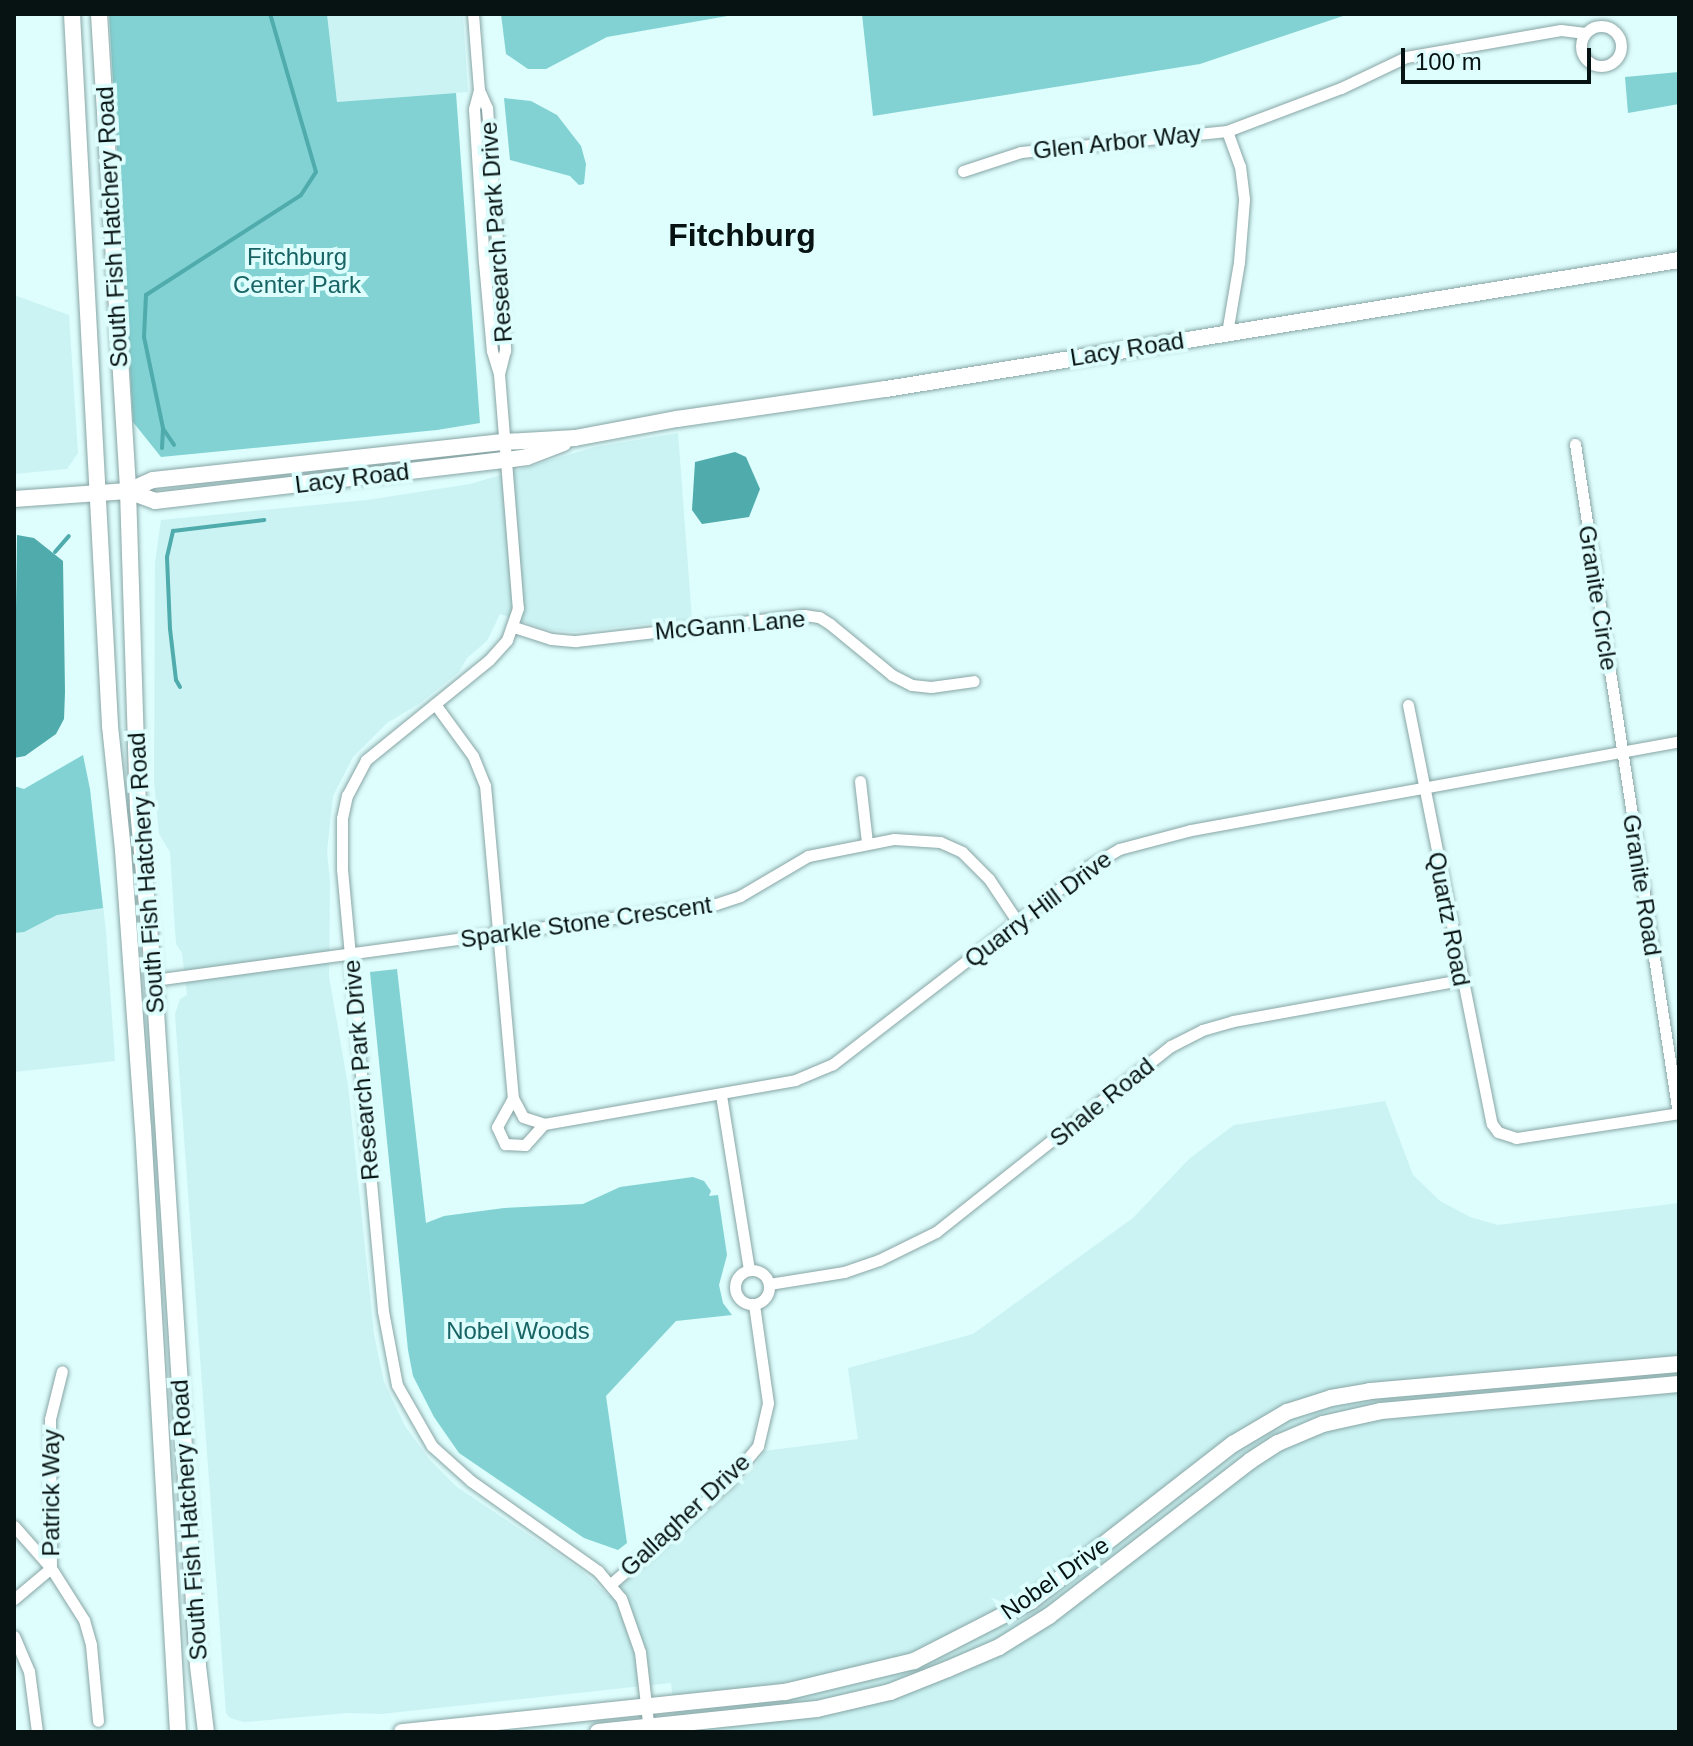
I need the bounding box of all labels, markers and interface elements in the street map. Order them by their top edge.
scale bar [1405,32,1595,82]
text: 100 m [1415,48,1482,75]
street label: South Fish Hatchery Road [90,86,134,368]
street label: Glen Arbor Way [1031,119,1203,165]
street label: Research Park Drive [474,121,518,343]
district label: Fitchburg [668,216,816,254]
park label: Fitchburg Center Park [233,243,361,299]
street label: Lacy Road [1068,326,1186,372]
street label: Lacy Road [293,457,411,499]
street label: Granite Circle [1572,523,1624,673]
street label: McGann Lane [654,604,806,646]
street label: South Fish Hatchery Road [122,732,170,1014]
street label: Granite Road [1617,812,1667,958]
street label: Quarry Hill Drive [959,845,1117,973]
street label: Quartz Road [1422,849,1476,989]
street label: Sparkle Stone Crescent [458,890,714,954]
street label: Research Park Drive [337,958,385,1182]
street label: Shale Road [1044,1051,1160,1153]
park label: Nobel Woods [446,1317,590,1345]
street label: South Fish Hatchery Road [165,1379,213,1661]
street label: Patrick Way [37,1429,65,1557]
street label: Gallagher Drive [614,1448,756,1582]
street label: Nobel Drive [995,1530,1115,1626]

